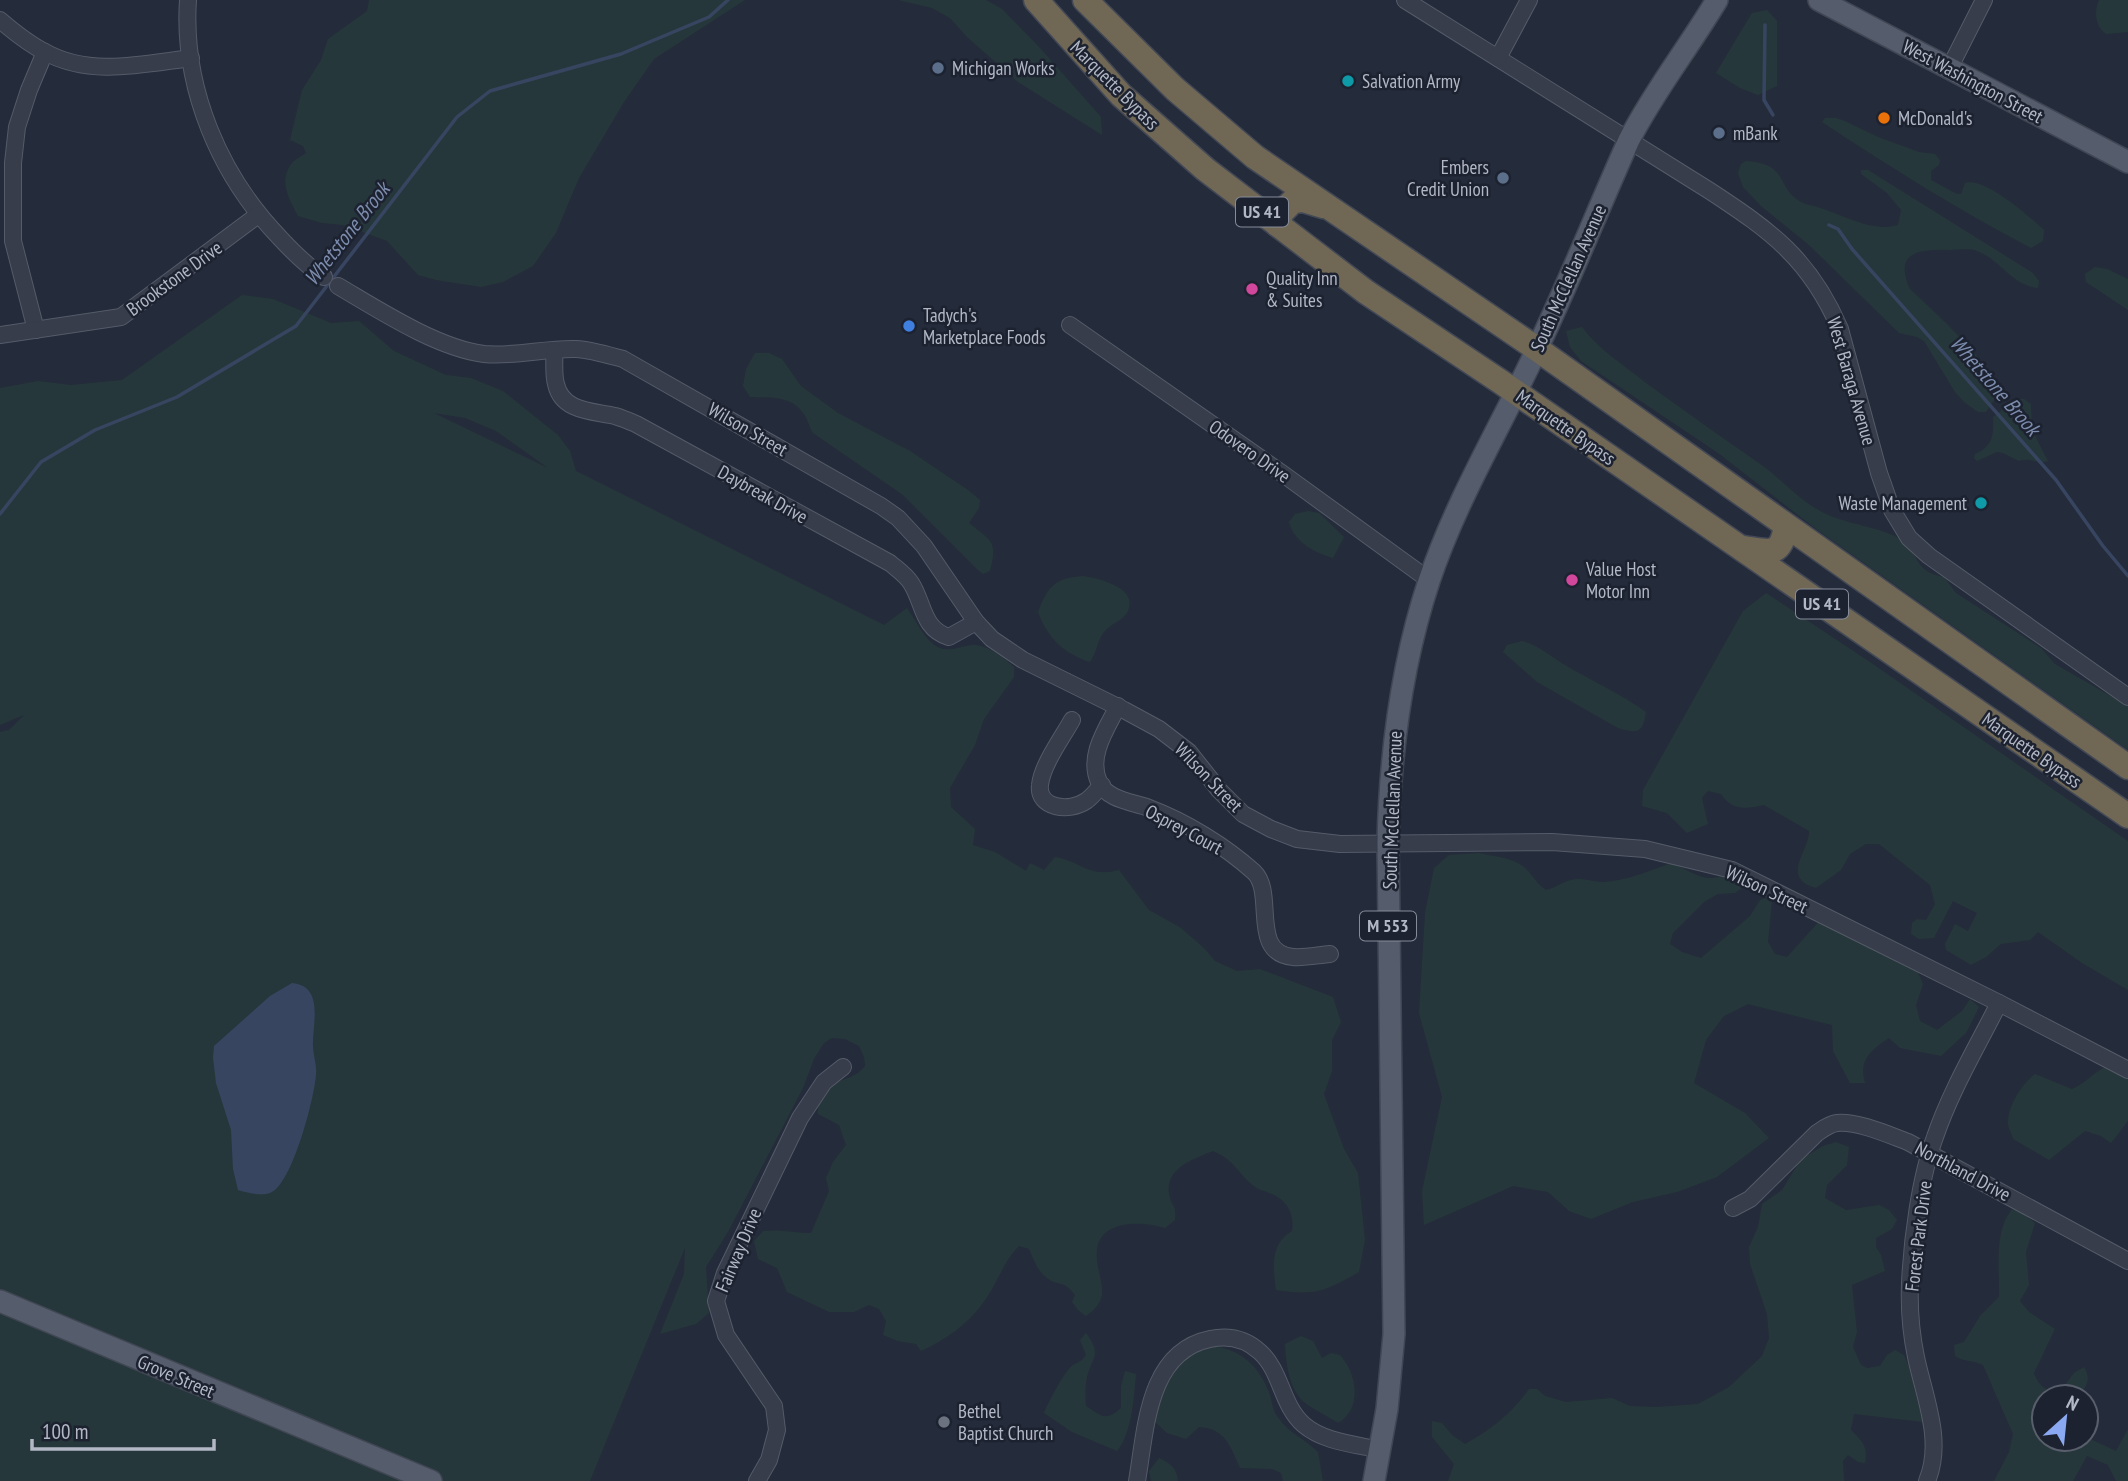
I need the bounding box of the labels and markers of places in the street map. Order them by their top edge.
place label: Michigan Works [952,56,1055,80]
marker: Michigan Works [930,60,946,76]
place label: Salvation Army [1362,69,1461,93]
marker: Salvation Army [1340,73,1356,89]
place label: McDonald's [1898,106,1973,130]
marker: McDonald's [1876,110,1892,126]
place label: mBank [1733,121,1778,145]
marker: mBank [1711,125,1727,141]
place label: Embers Credit Union [1407,155,1489,201]
marker: Embers Credit Union [1495,170,1511,186]
place label: Quality Inn & Suites [1266,266,1338,312]
marker: Quality Inn & Suites [1244,281,1260,297]
place label: Tadych's Marketplace Foods [923,303,1046,349]
marker: Tadych's Marketplace Foods [901,318,917,334]
place label: Waste Management [1838,491,1968,515]
marker: Waste Management [1973,495,1989,511]
place label: Value Host Motor Inn [1585,557,1657,603]
marker: Value Host Motor Inn [1564,572,1580,588]
place label: Bethel Baptist Church [958,1399,1053,1445]
marker: Bethel Baptist Church [936,1414,952,1430]

